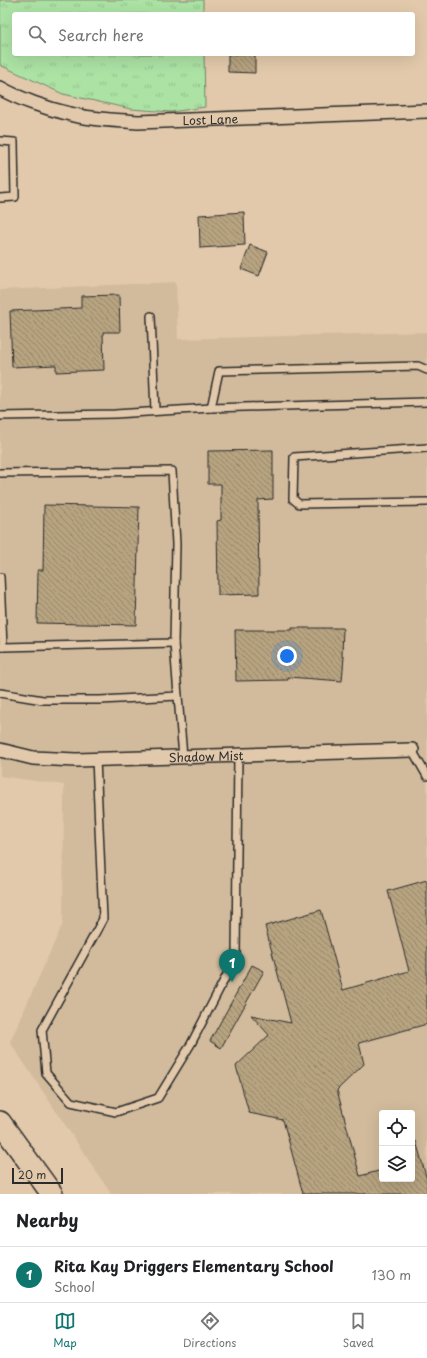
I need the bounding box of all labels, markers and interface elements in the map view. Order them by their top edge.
search box [12,12,415,56]
icon: search [26,23,48,45]
text: Search here [58,23,144,46]
street label: Lost Lane [182,109,239,129]
your location [277,646,297,666]
street label: Shadow Mist [168,746,244,766]
pin: 1 [219,949,245,982]
map controls [379,1110,415,1182]
button: locate [379,1110,415,1146]
button: layers [379,1146,415,1182]
scale bar [12,1166,63,1185]
text: 20 m [18,1166,46,1183]
text: Nearby [16,1207,78,1233]
text: Rita Kay Driggers Elementary School [54,1254,334,1277]
text: 1 [26,1265,32,1284]
text: 130 m [372,1265,411,1284]
text: School [54,1277,95,1296]
tab: Map [53,1310,77,1351]
tab: Directions [183,1310,236,1351]
tab: Saved [343,1310,374,1351]

